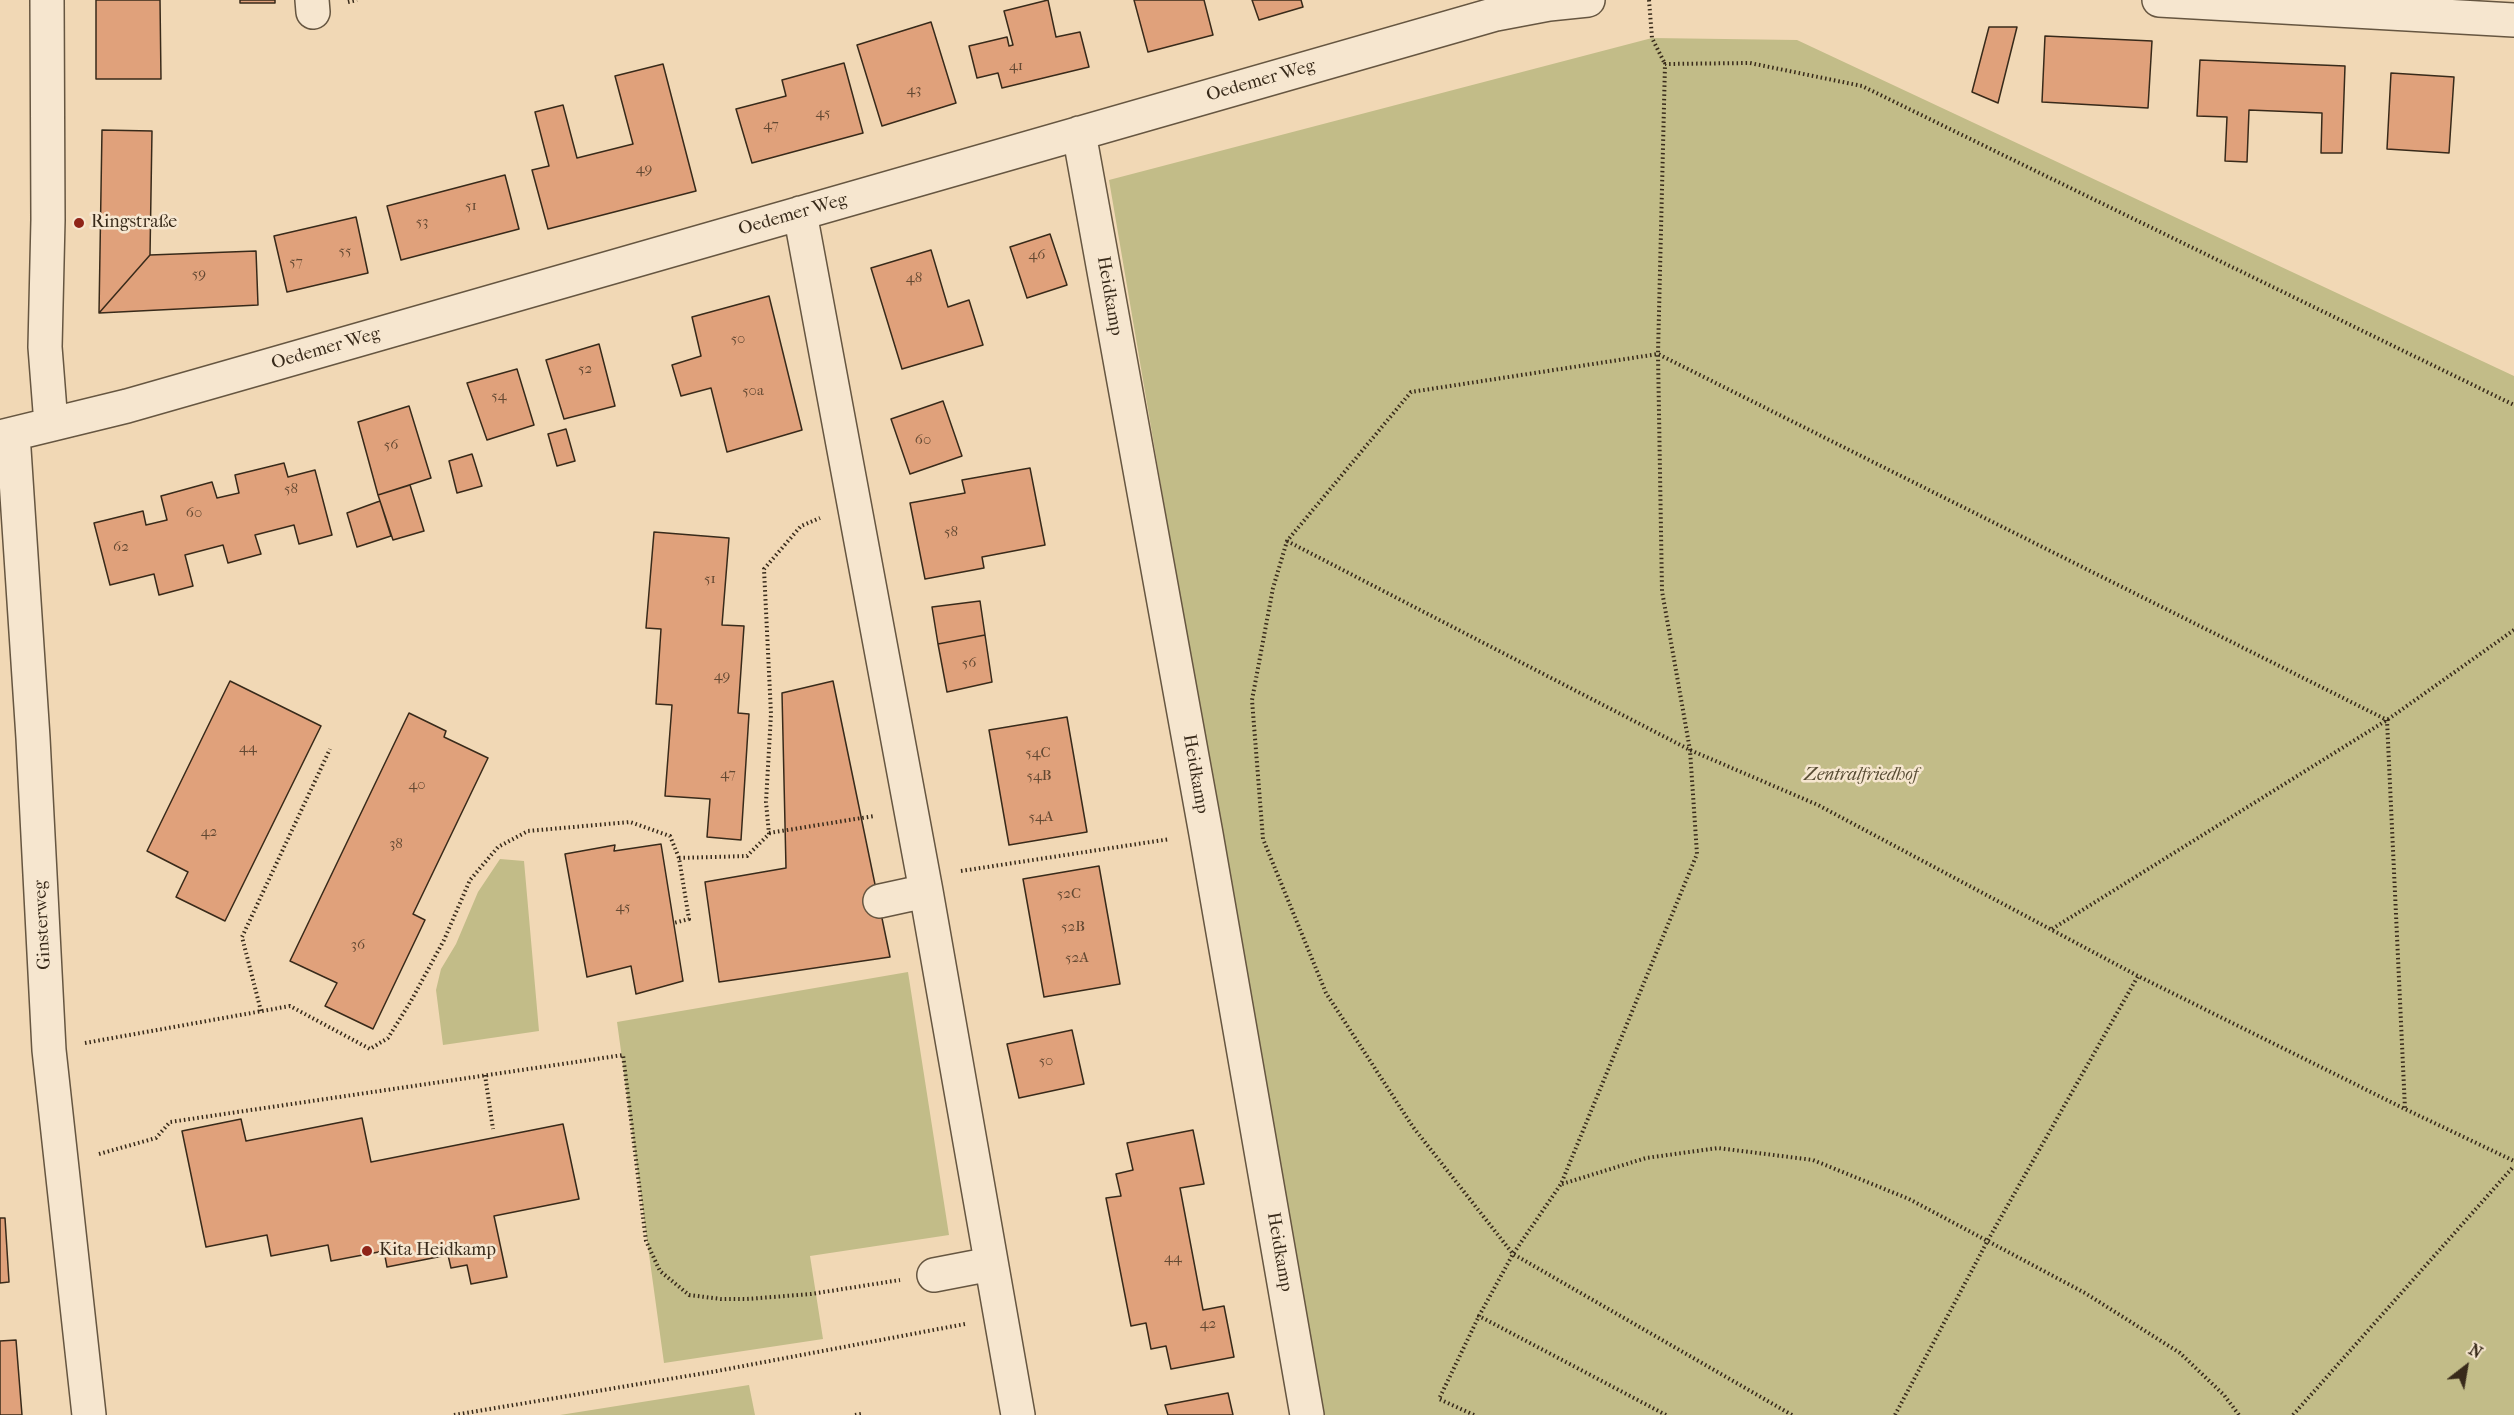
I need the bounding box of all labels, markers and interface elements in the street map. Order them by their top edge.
street label: Oedemer Weg [1204,55,1318,107]
house number: 41 [1009,57,1023,75]
house number: 43 [906,81,922,99]
house number: 45 [816,104,830,122]
house number: 47 [763,116,779,134]
house number: 49 [636,160,652,178]
street label: Oedemer Weg [736,189,850,241]
house number: 51 [465,197,477,215]
place label: Ringstraße [91,212,177,234]
house number: 53 [416,213,428,231]
marker: Ringstraße [72,216,86,230]
house number: 55 [339,242,351,260]
house number: 46 [1029,246,1045,264]
house number: 57 [289,253,303,271]
street label: Heidkamp [1091,255,1127,337]
house number: 59 [192,265,206,283]
house number: 48 [906,269,922,287]
street label: Oedemer Weg [269,323,383,375]
house number: 50 [731,330,745,348]
house number: 52 [578,360,592,378]
house number: 50a [742,382,764,400]
house number: 54 [491,387,507,405]
house number: 60 [915,431,931,449]
house number: 56 [384,436,398,454]
house number: 58 [284,480,298,498]
house number: 60 [186,504,202,522]
house number: 58 [944,523,958,541]
house number: 62 [113,538,129,556]
house number: 51 [704,570,716,588]
house number: 56 [962,654,976,672]
house number: 49 [714,667,730,685]
street label: Heidkamp [1177,733,1213,815]
house number: 44 [239,739,257,757]
house number: 54C [1025,744,1051,762]
house number: 47 [720,765,736,783]
park label: Zentralfriedhof [1804,765,1918,787]
house number: 54B [1026,767,1052,785]
house number: 40 [408,776,426,794]
house number: 54A [1028,808,1054,826]
house number: 42 [201,823,217,841]
house number: 38 [389,835,403,853]
street label: Ginsterweg [30,880,56,970]
house number: 52C [1057,885,1081,903]
house number: 45 [616,898,630,916]
house number: 52B [1061,918,1085,936]
house number: 36 [351,936,365,954]
house number: 52A [1065,949,1089,967]
house number: 50 [1039,1052,1053,1070]
street label: Heidkamp [1261,1211,1297,1293]
place label: Kita Heidkamp [379,1240,496,1262]
marker: Kita Heidkamp [360,1244,374,1258]
house number: 44 [1164,1249,1182,1267]
house number: 42 [1200,1315,1216,1333]
north arrow [2436,1337,2496,1397]
text: N [2465,1340,2486,1362]

